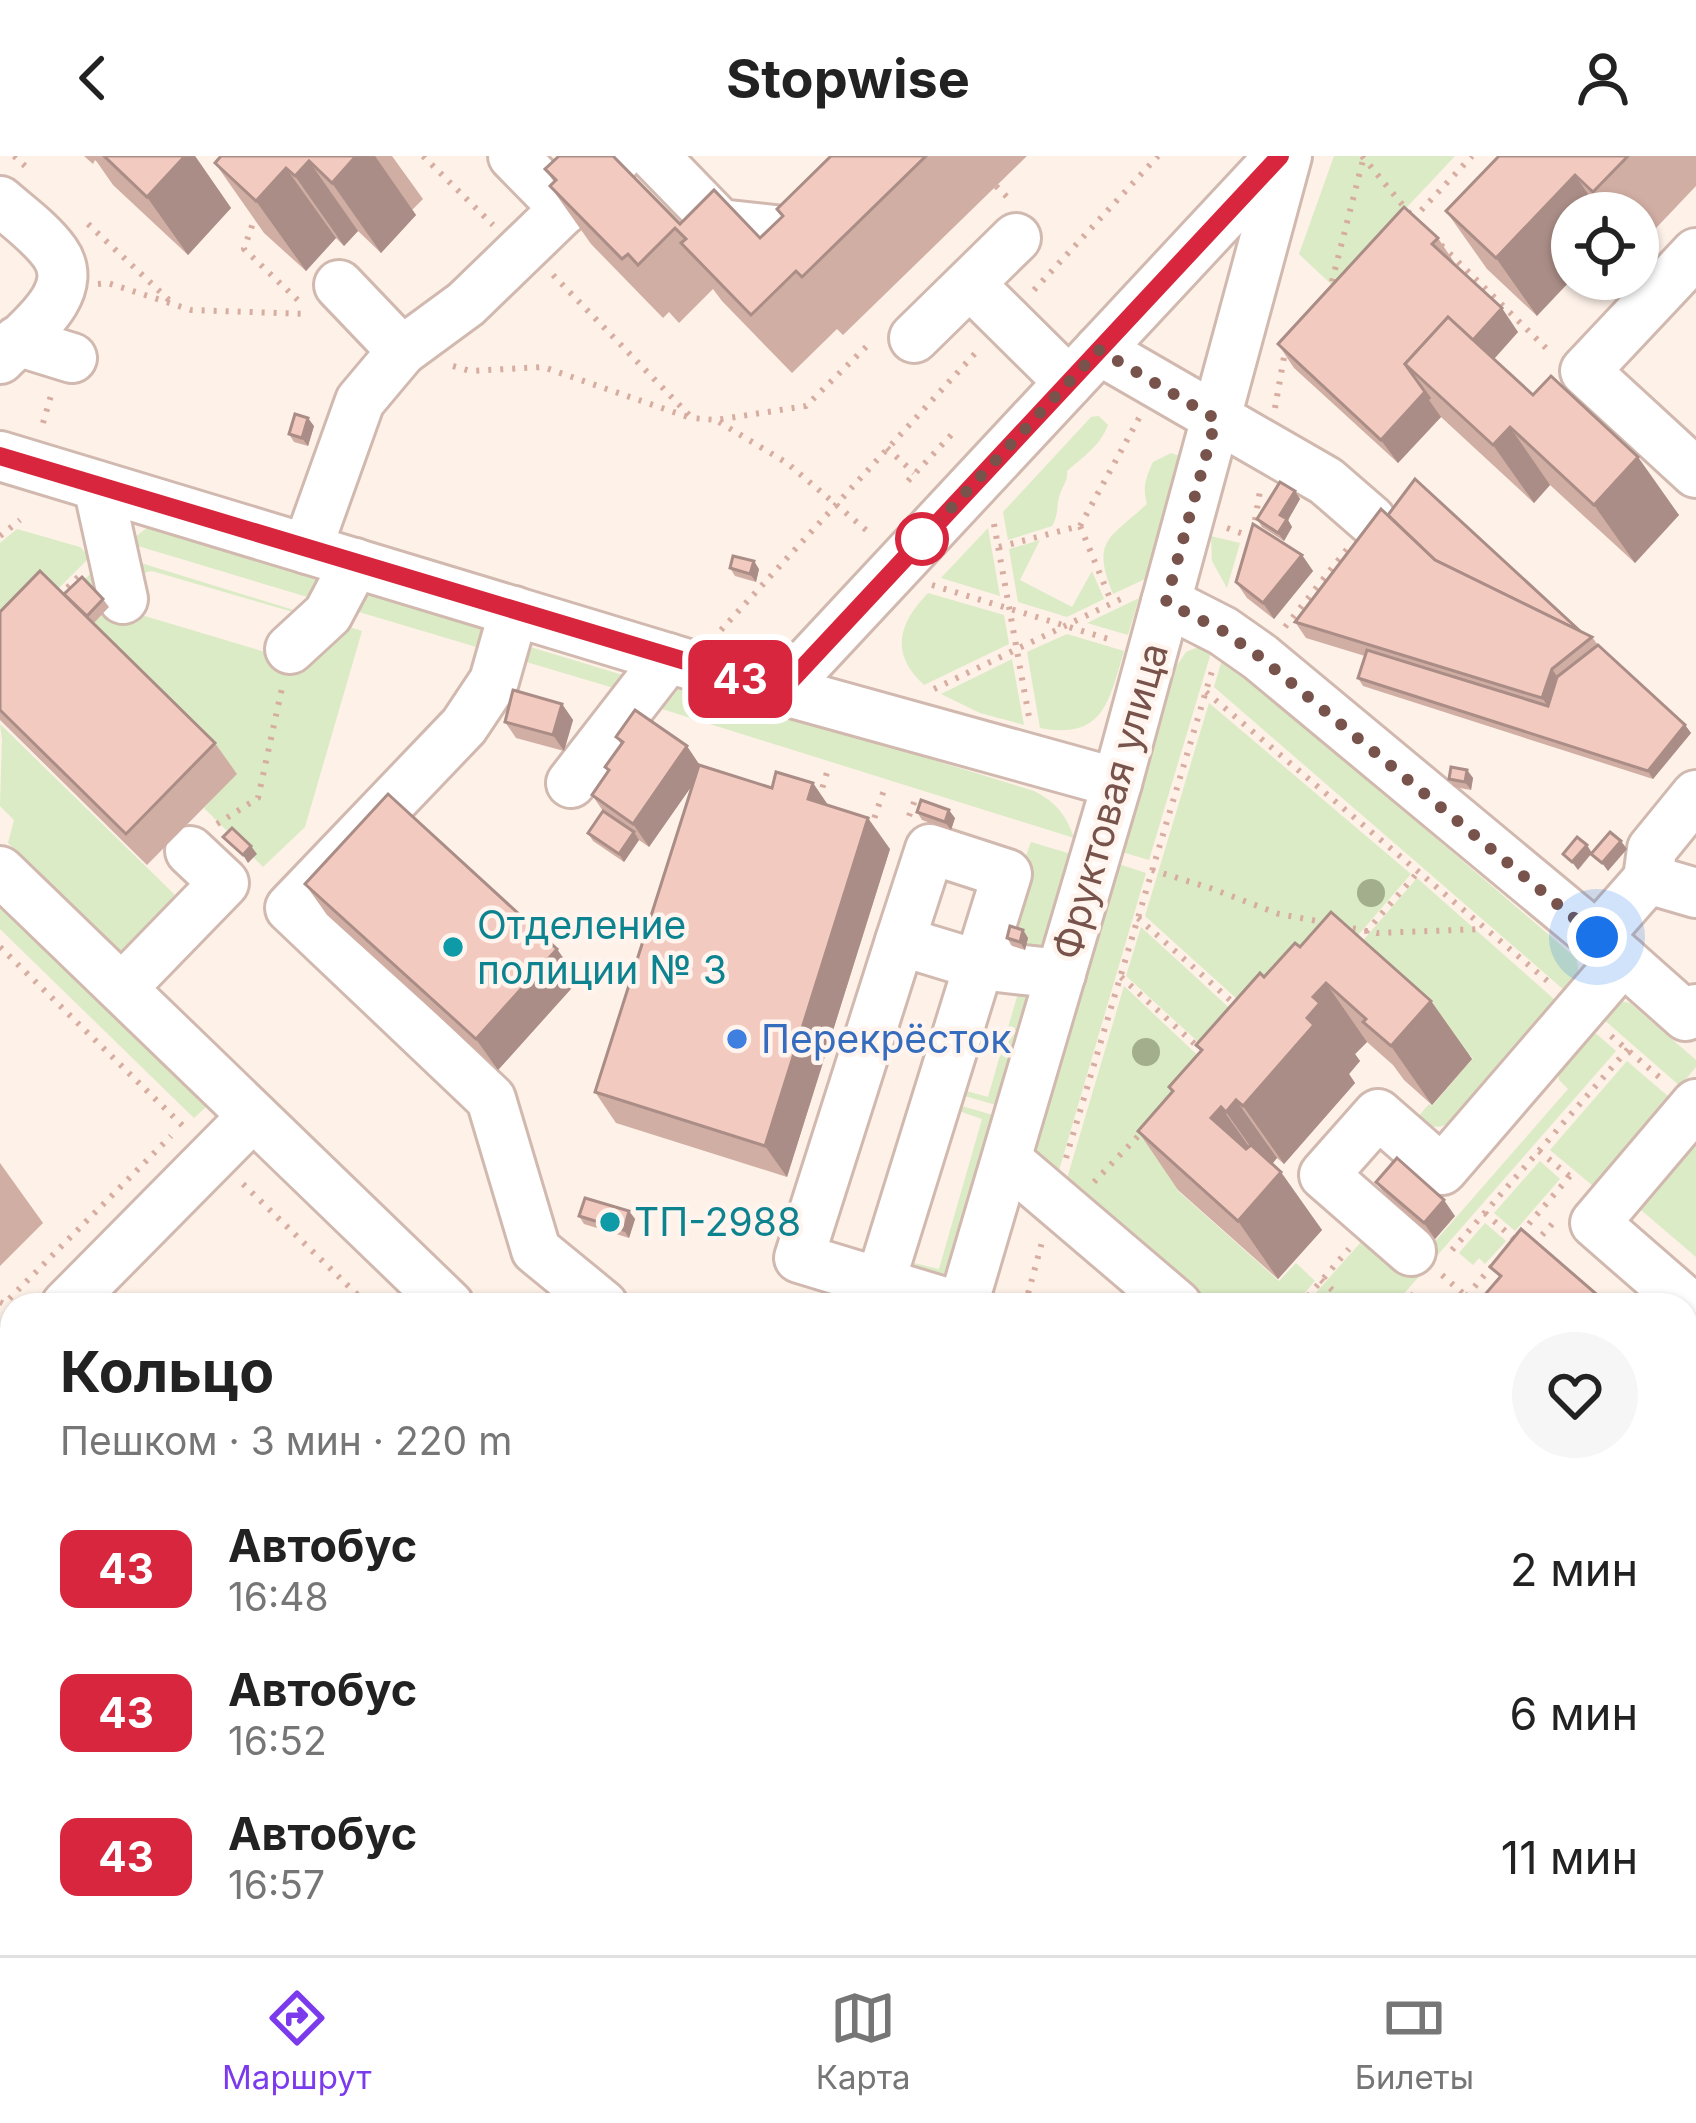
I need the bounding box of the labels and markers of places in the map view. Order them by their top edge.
unlabelled marker [897,514,947,564]
place label: Отделение полиции № 3 [477,901,727,993]
marker: Отделение полиции № 3 [440,934,466,960]
place label: Перекрёсток [761,1015,1011,1062]
marker: Перекрёсток [724,1026,750,1052]
place label: ТП-2988 [634,1198,801,1245]
marker: ТП-2988 [597,1209,623,1235]

